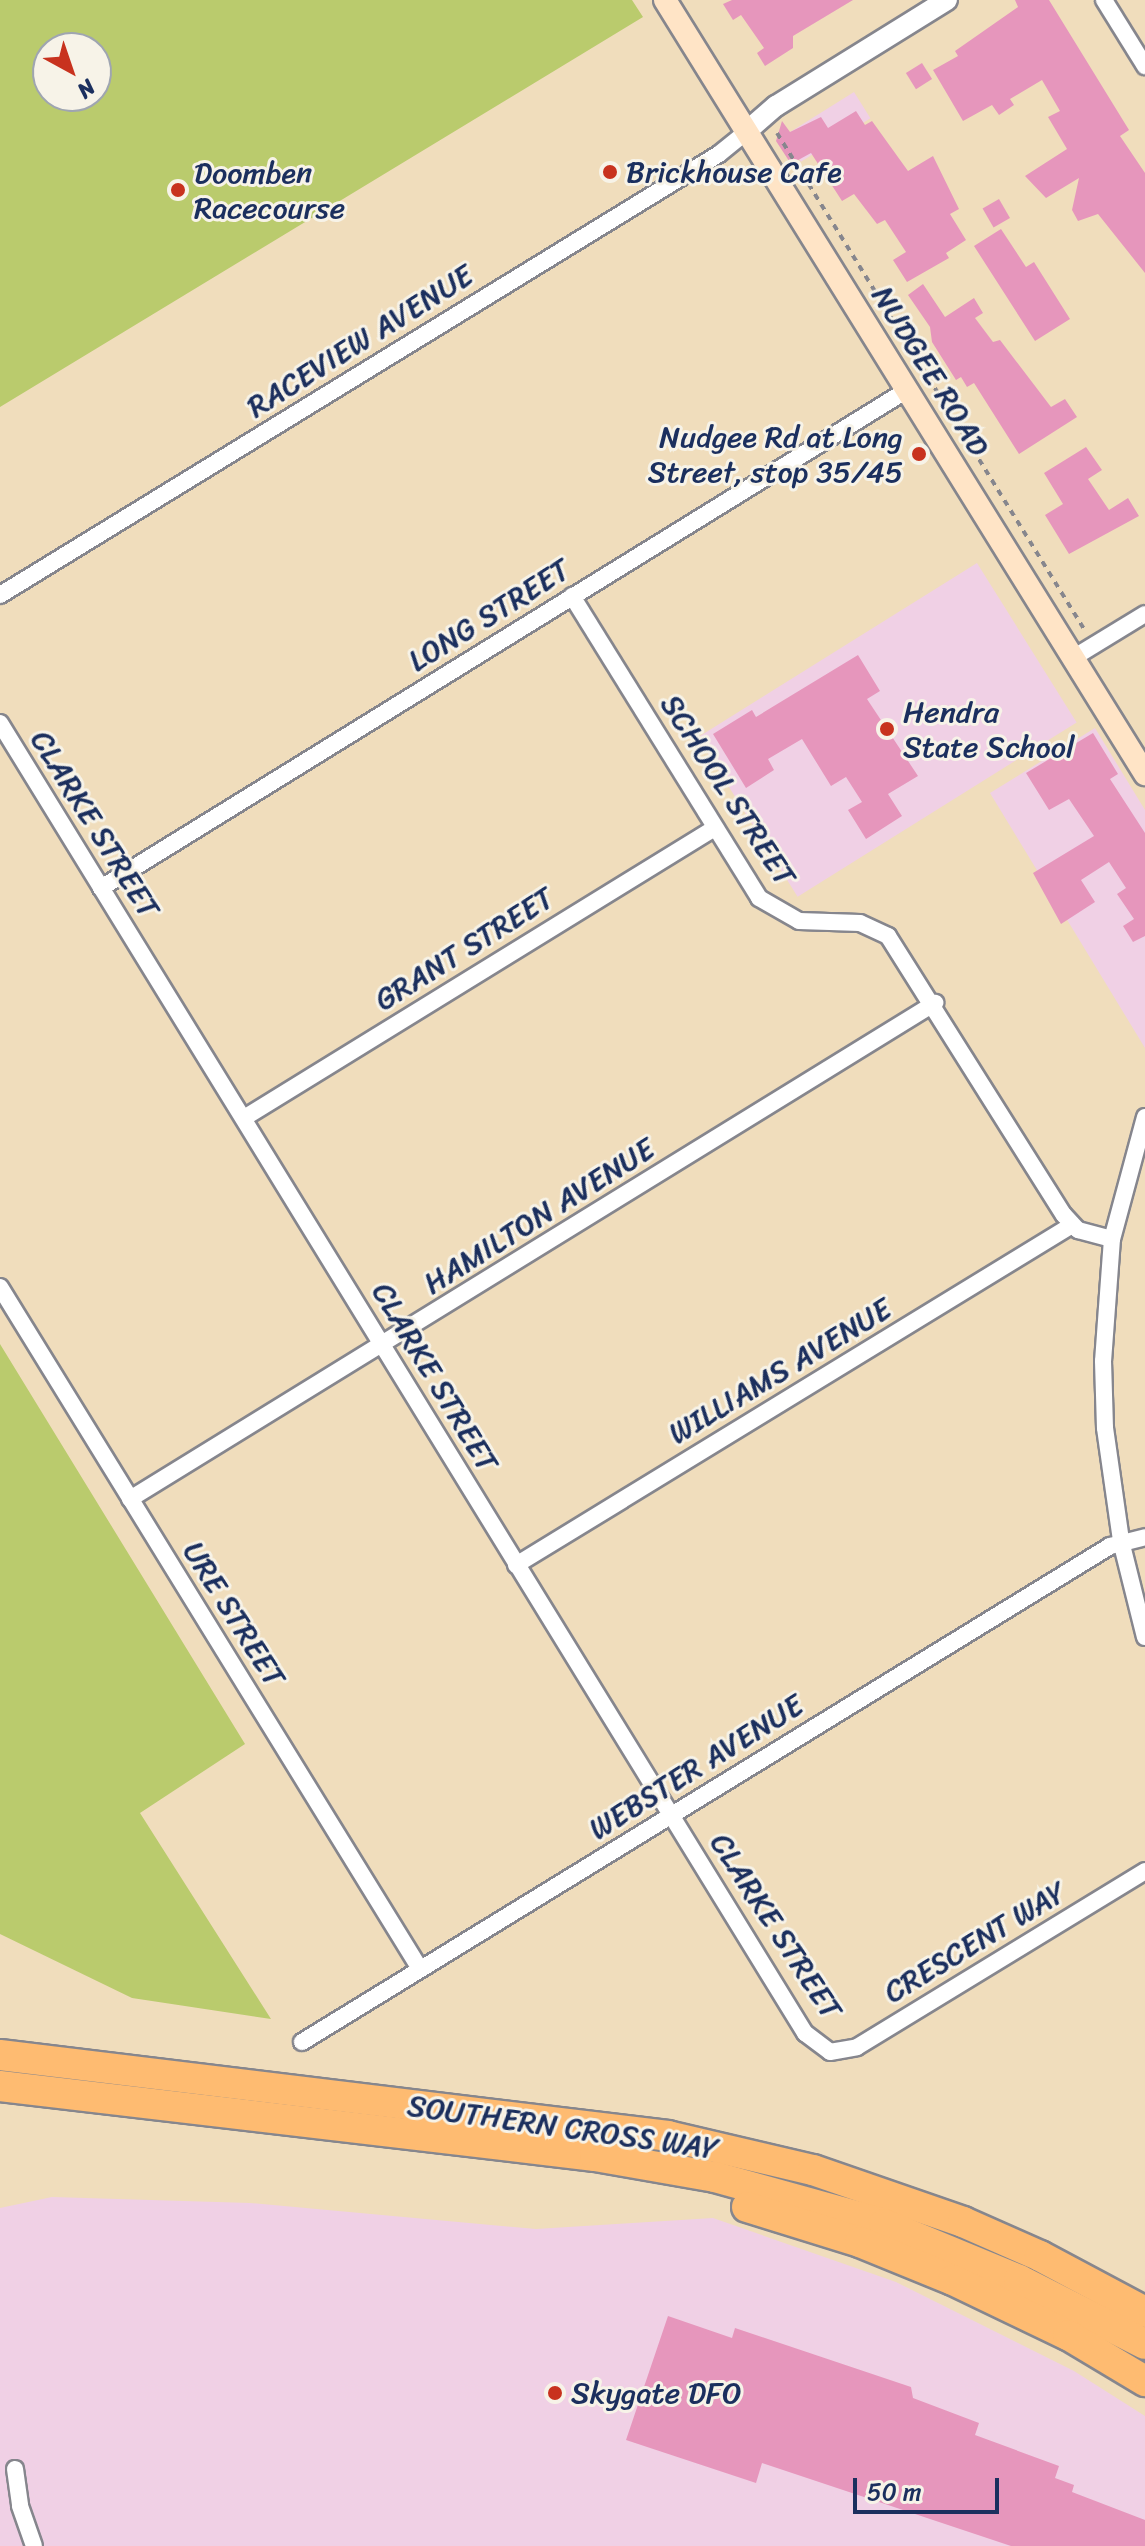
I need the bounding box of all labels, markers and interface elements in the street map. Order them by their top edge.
north arrow [32,32,112,112]
text: N [68,69,105,109]
place label: Brickhouse Cafe [626,154,843,190]
place label: Doomben Racecourse [194,155,345,226]
marker: Brickhouse Cafe [601,163,619,181]
marker: Doomben Racecourse [169,181,187,199]
street label: RACEVIEW AVENUE [241,257,479,425]
street label: NUDGEE ROAD [864,279,998,463]
place label: Nudgee Rd at Long Street, stop 35/45 [647,419,903,490]
marker: Nudgee Rd at Long Street, stop 35/45 [910,445,928,463]
street label: LONG STREET [402,551,576,679]
street label: SCHOOL STREET [652,687,804,893]
place label: Hendra State School [903,694,1075,764]
marker: Hendra State School [878,720,896,738]
street label: CLARKE STREET [23,723,167,925]
street label: GRANT STREET [368,879,560,1019]
street label: HAMILTON AVENUE [417,1130,661,1302]
street label: CLARKE STREET [364,1275,506,1479]
street label: WILLIAMS AVENUE [662,1290,898,1452]
street label: URE STREET [175,1534,293,1694]
street label: WEBSTER AVENUE [582,1687,810,1847]
street label: CLARKE STREET [702,1826,850,2026]
street label: CRESCENT WAY [878,1874,1072,2010]
street label: SOUTHERN CROSS WAY [405,2087,721,2167]
place label: Skygate DFO [571,2375,742,2411]
marker: Skygate DFO [546,2384,564,2402]
scale bar [857,2462,1003,2512]
text: 50 m [867,2471,922,2513]

